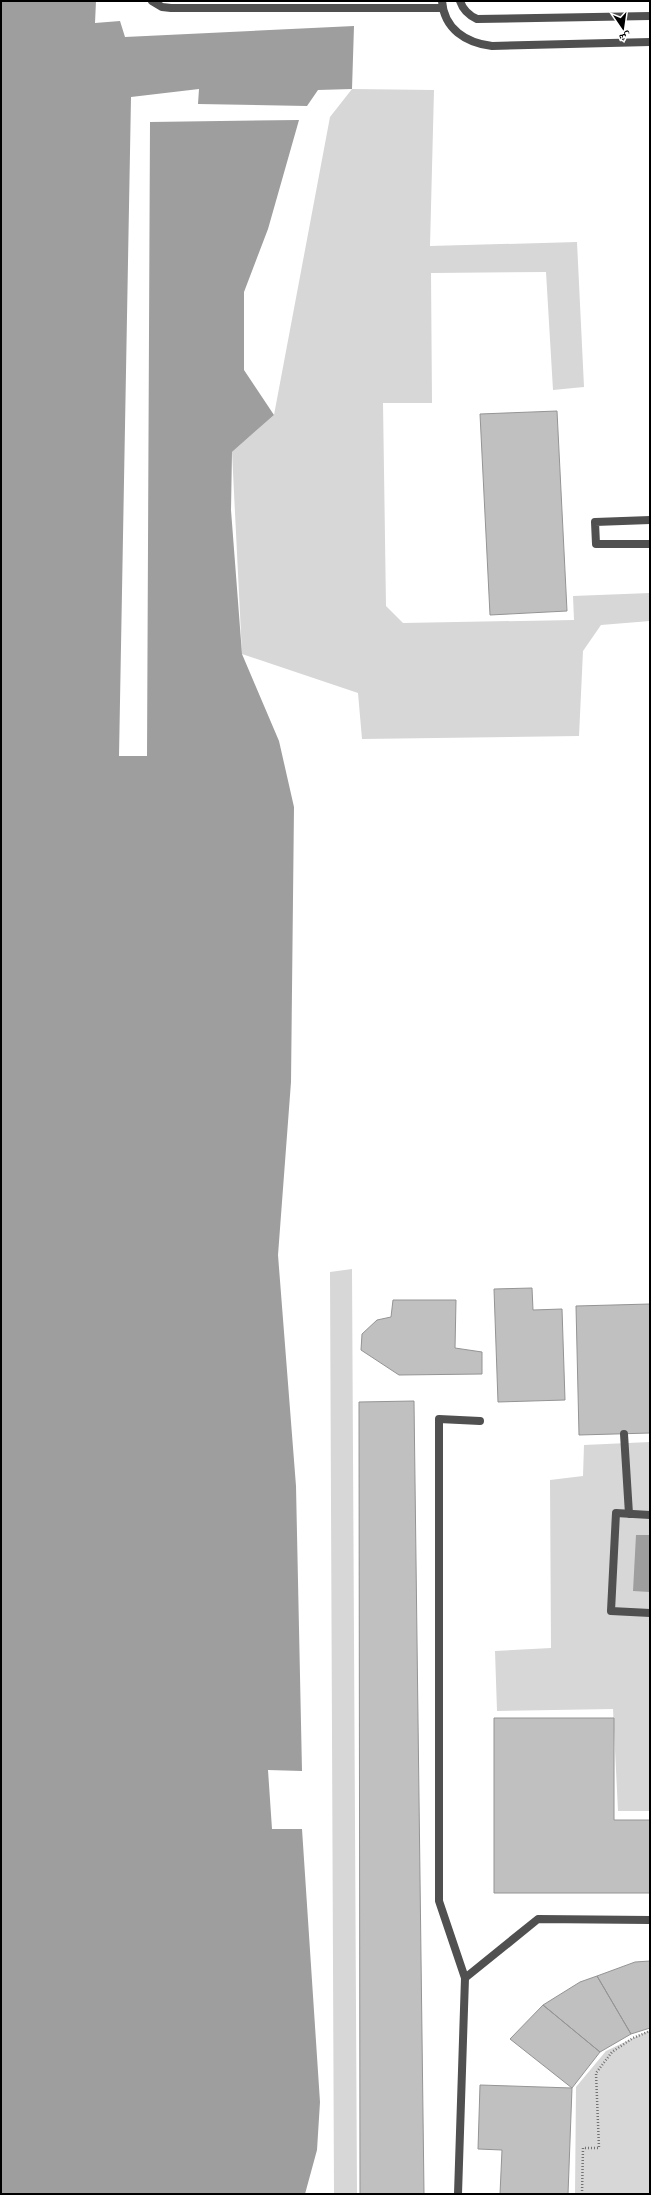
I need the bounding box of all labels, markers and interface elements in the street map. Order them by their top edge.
north arrow [603,8,643,48]
text: ش [617,29,632,45]

